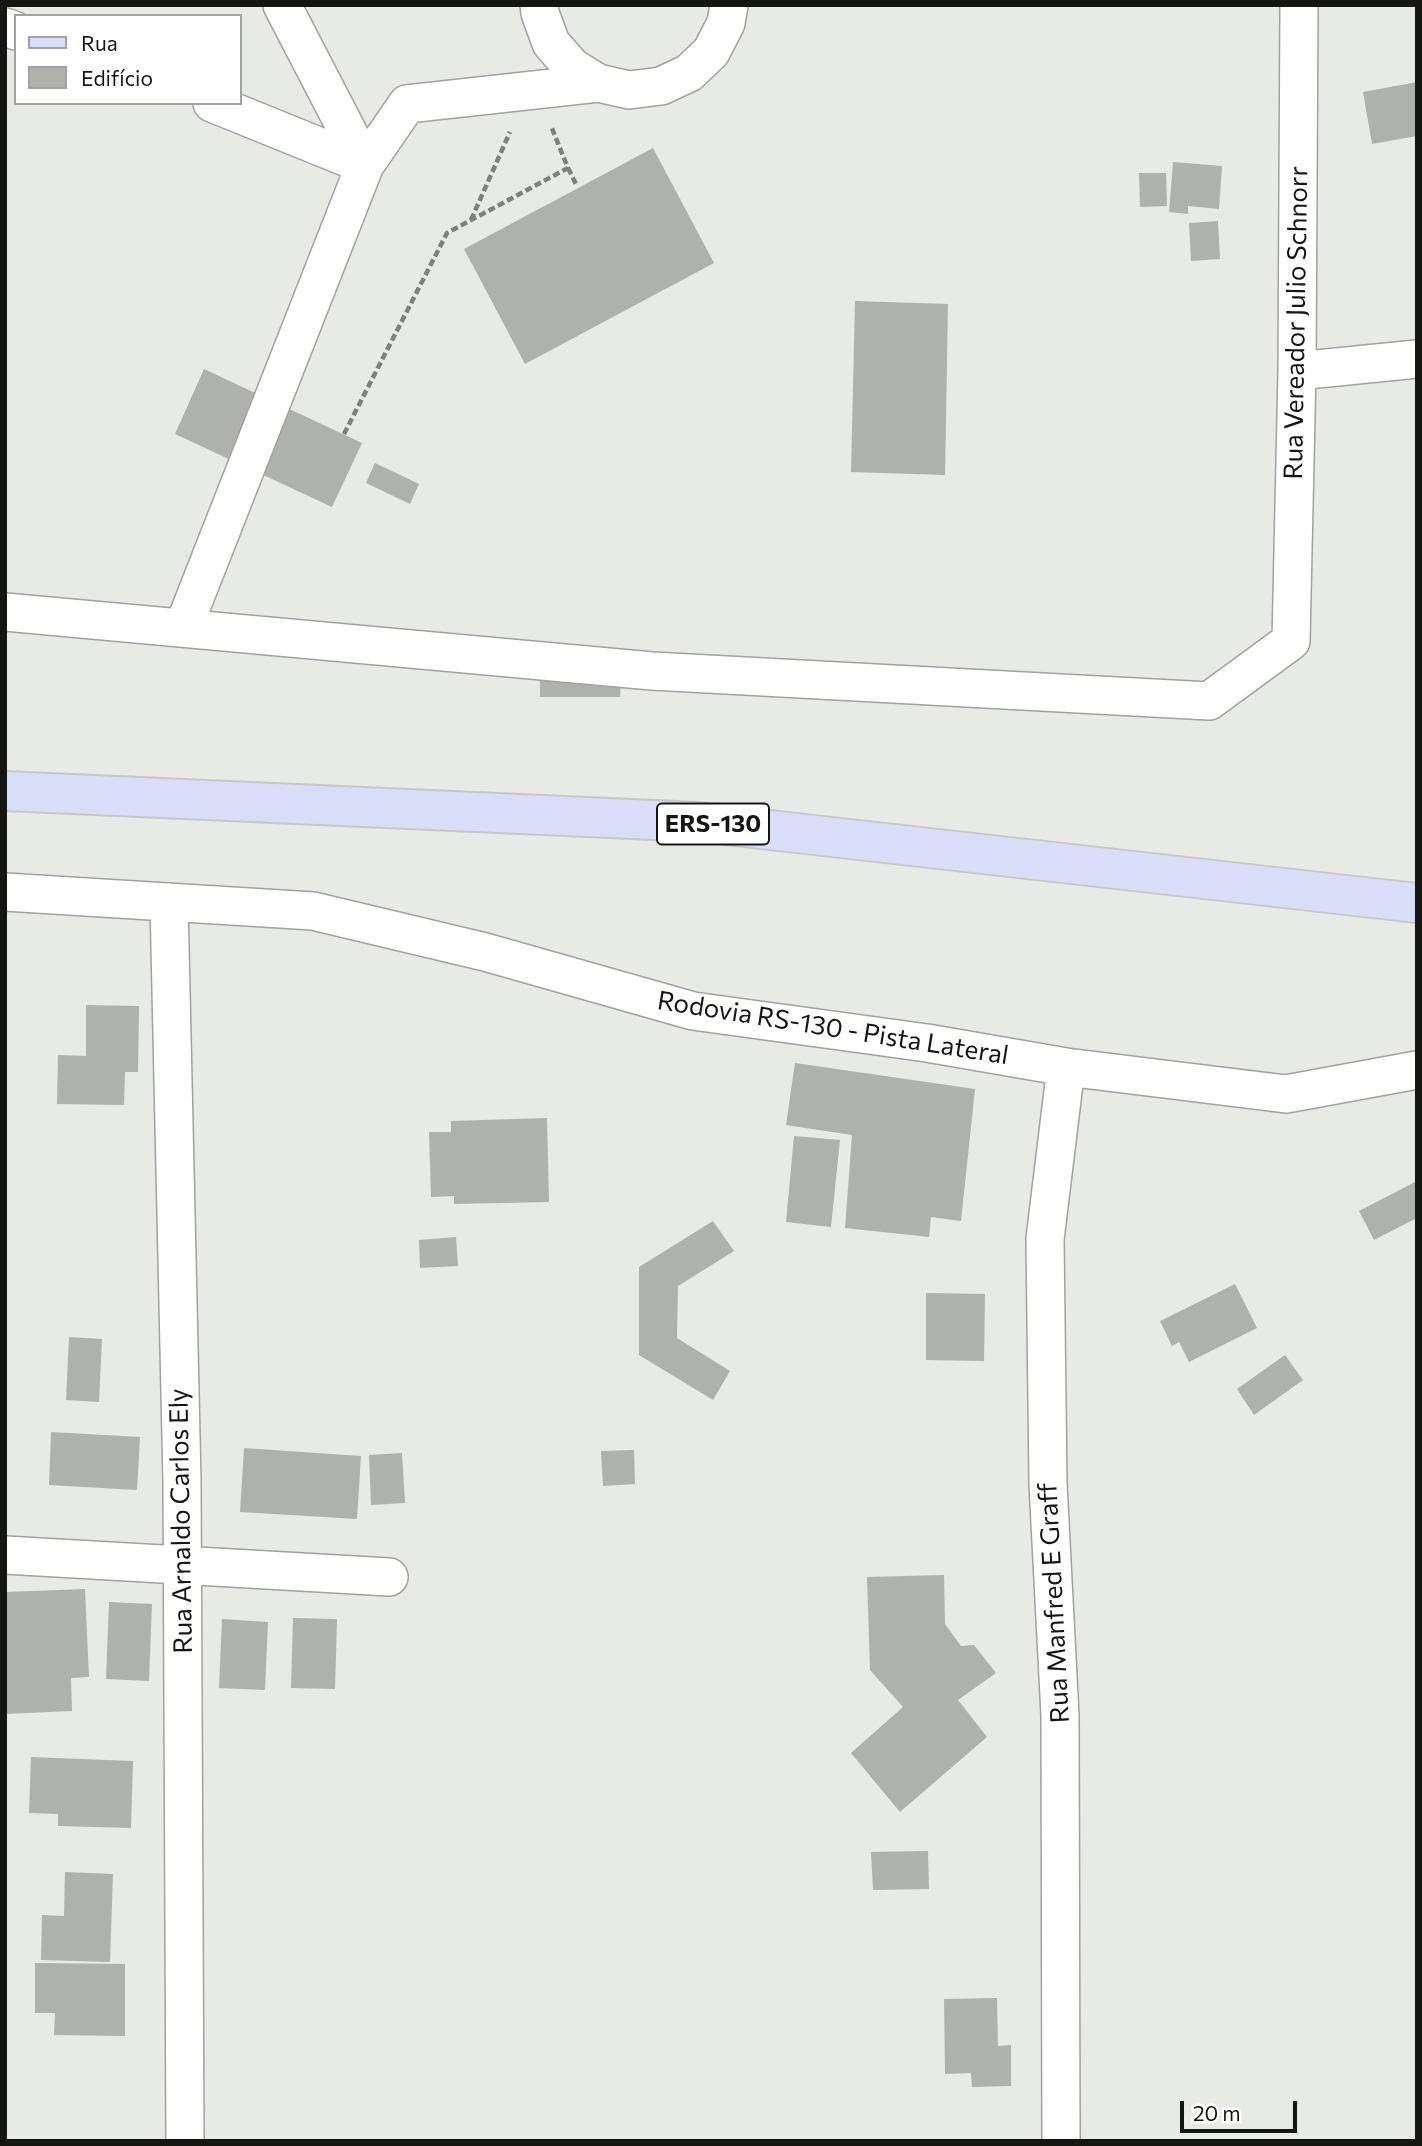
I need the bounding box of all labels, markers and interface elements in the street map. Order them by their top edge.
legend [14,14,242,105]
text: Rua [81,30,118,55]
text: Edifício [81,65,153,90]
street label: Rua Vereador Julio Schnorr [1278,166,1314,480]
road number: ERS-130 [657,804,769,844]
street label: Rodovia RS-130 - Pista Lateral [655,985,1011,1071]
street label: Rua Arnaldo Carlos Ely [163,1388,199,1654]
street label: Rua Manfred E Graff [1032,1482,1076,1724]
scale bar [1184,2086,1301,2130]
text: 20 m [1193,2100,1241,2125]

